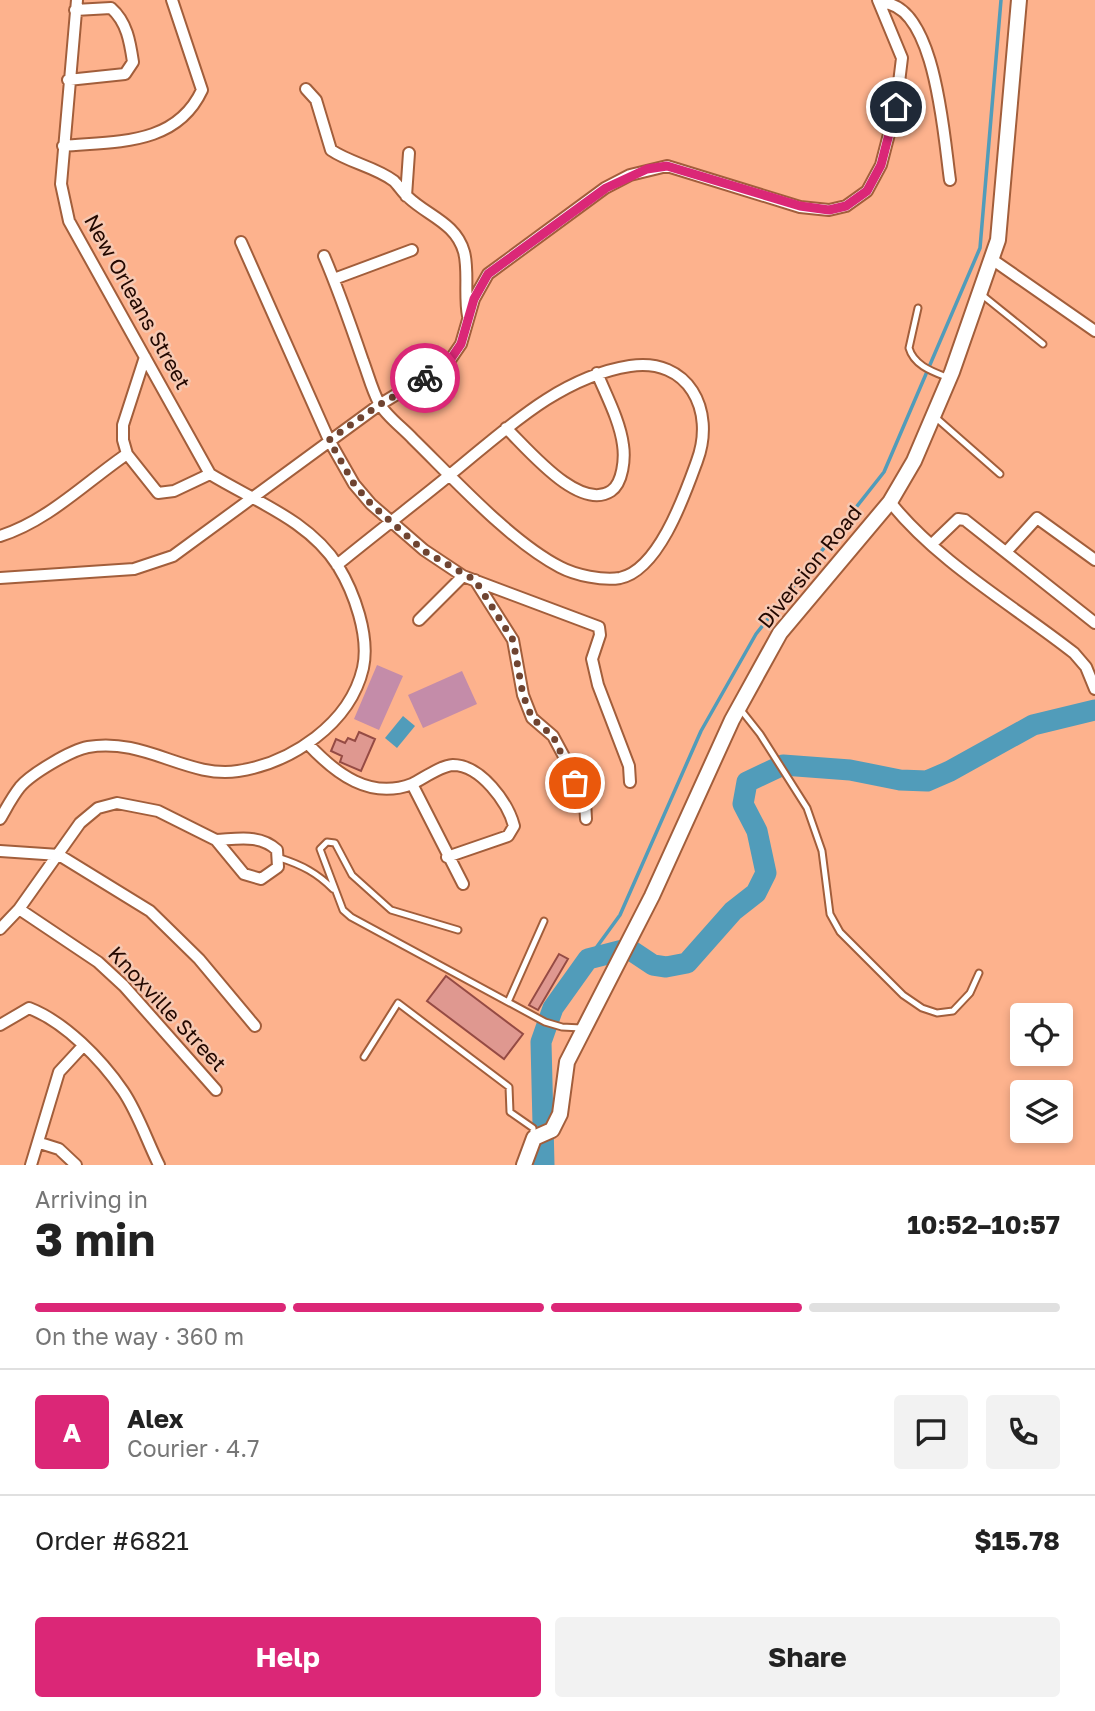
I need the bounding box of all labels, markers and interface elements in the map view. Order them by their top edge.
pin [866,77,926,137]
icon: home [877,88,915,126]
street label: New Orleans Street [79,210,197,394]
courier [390,343,460,413]
icon: bike [406,359,444,397]
street label: Diversion Road [752,500,867,633]
pin [545,753,605,813]
icon: bag [556,764,594,802]
street label: Knoxville Street [103,940,232,1076]
map controls [1010,1003,1073,1143]
button: locate [1010,1003,1073,1066]
button: layers [1010,1080,1073,1143]
text: Arriving in [35,1185,148,1213]
text: 10:52–10:57 [907,1209,1060,1240]
text: 3 min [35,1211,155,1266]
text: On the way · 360 m [35,1322,244,1350]
button: chat [894,1395,968,1469]
button: phone [986,1395,1060,1469]
text: Alex [127,1403,184,1434]
text: A [63,1417,81,1448]
text: Courier · 4.7 [127,1434,259,1462]
text: Order #6821 [35,1525,189,1556]
text: $15.78 [974,1525,1060,1556]
button: Help [35,1617,541,1697]
button: Share [555,1617,1060,1697]

